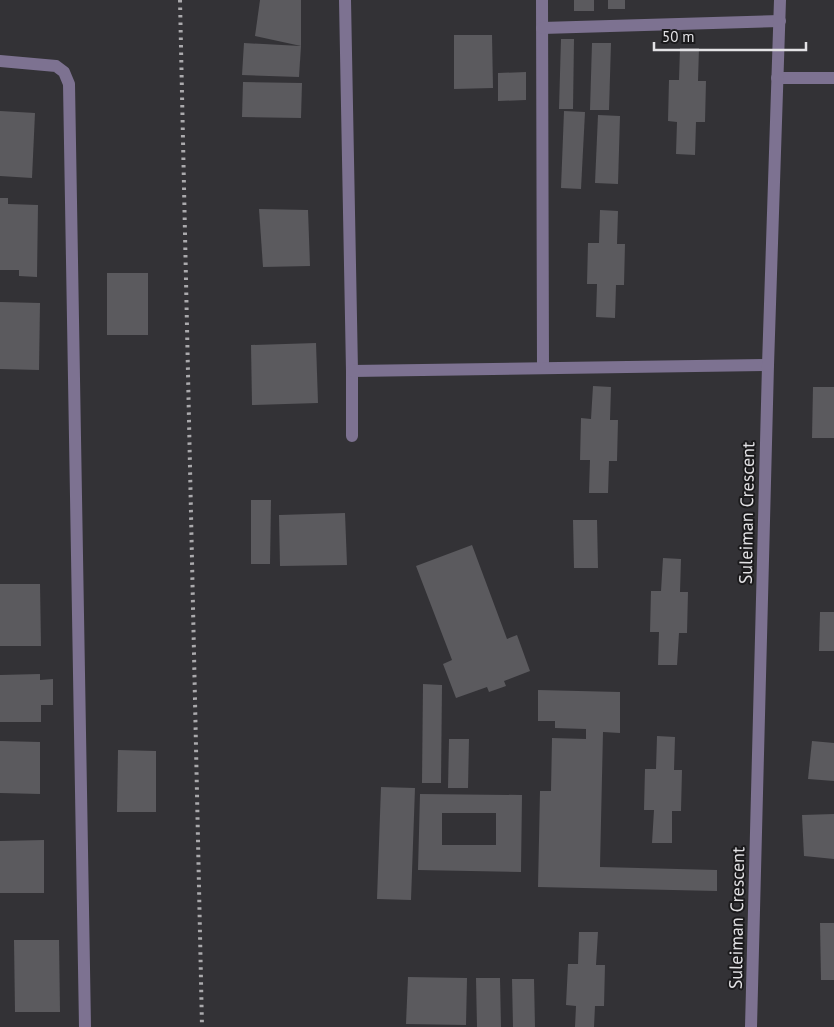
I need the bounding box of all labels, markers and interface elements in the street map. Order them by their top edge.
scale bar [654,20,806,52]
text: 50 m [662,27,695,46]
street label: Suleiman Crescent [734,442,759,584]
street label: Suleiman Crescent [724,847,749,989]

